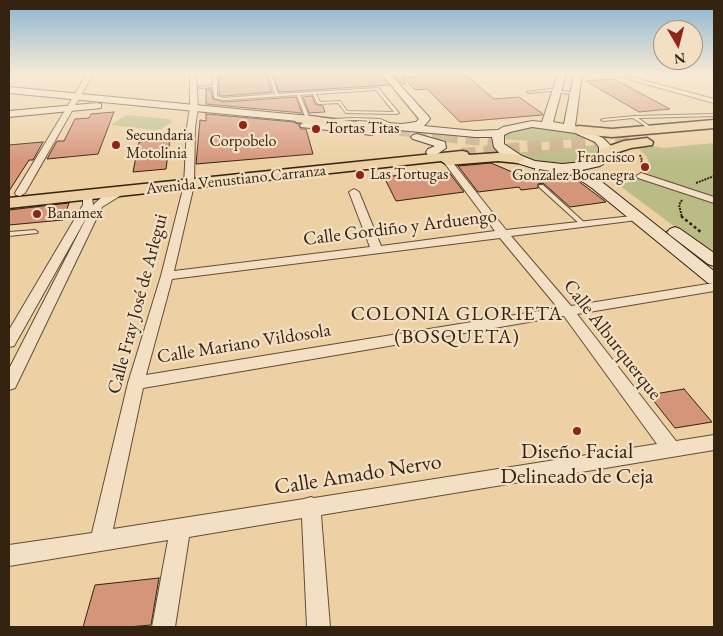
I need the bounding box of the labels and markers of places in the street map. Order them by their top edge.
marker: Corpobelo [237,119,249,131]
place label: Tortas Titas [326,119,399,139]
marker: Tortas Titas [310,123,322,135]
place label: Secundaria Motolinia [126,126,193,164]
place label: Corpobelo [209,132,277,152]
marker: Secundaria Motolinia [110,139,122,151]
place label: Francisco Gonzalez Bocanegra [512,148,635,186]
marker: Francisco Gonzalez Bocanegra [639,161,651,173]
place label: Las Tortugas [370,165,448,185]
marker: Las Tortugas [354,169,366,181]
place label: Banamex [47,204,103,224]
marker: Banamex [31,208,43,220]
marker: Diseño Facial Delineado de Ceja [571,425,583,437]
place label: Diseño Facial Delineado de Ceja [500,439,654,491]

